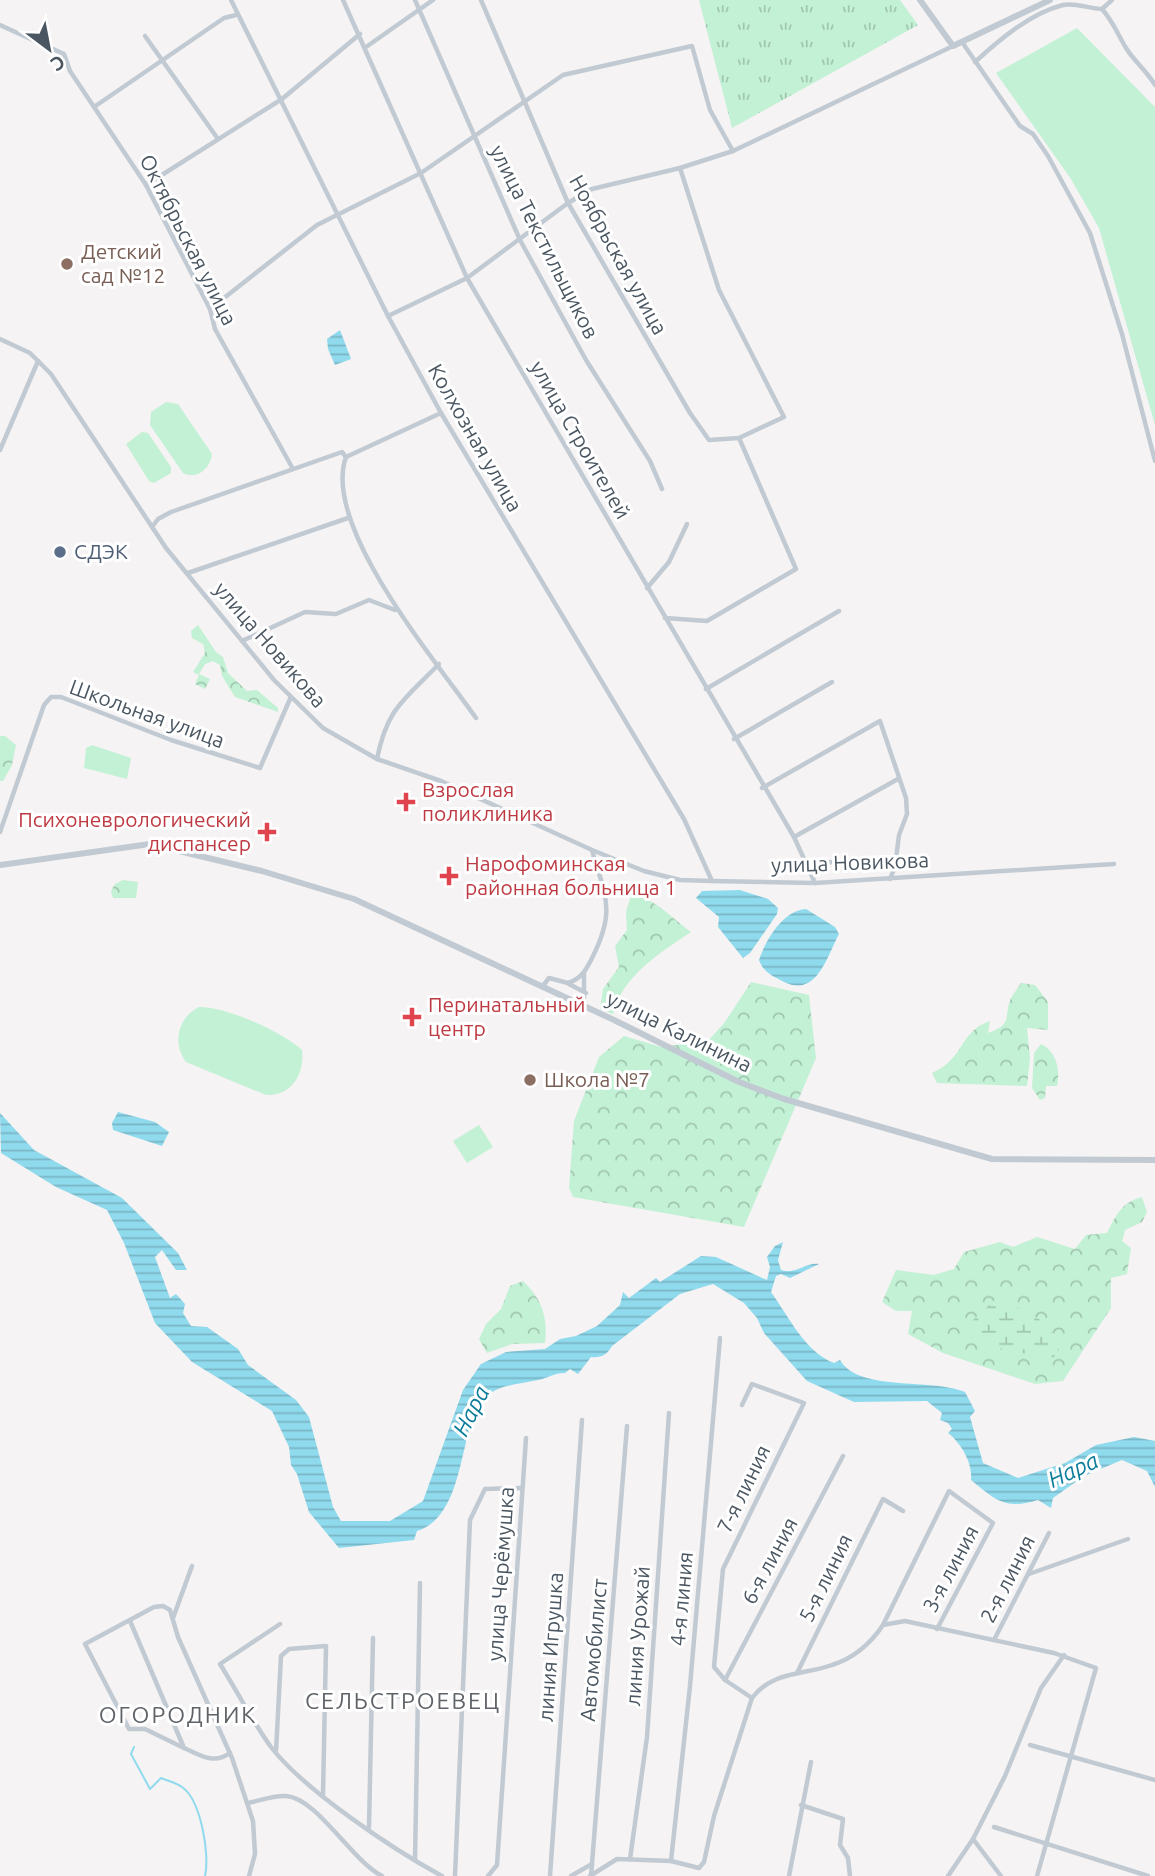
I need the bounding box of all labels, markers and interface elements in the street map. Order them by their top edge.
north arrow [14,14,84,84]
text: С [47,51,69,76]
street label: улица Текстильщиков [486,141,604,342]
street label: Октябрьская улица [135,150,242,329]
street label: Ноябрьская улица [565,171,673,338]
place label: Детский сад №12 [81,239,165,287]
marker: Детский сад №12 [59,256,75,272]
street label: улица Строителей [526,356,636,523]
street label: Колхозная улица [424,359,528,516]
place label: СДЭК [74,539,128,563]
marker: СДЭК [52,544,68,560]
street label: улица Новикова [210,577,332,712]
street label: Школьная улица [67,674,228,752]
place label: Взрослая поликлиника [422,777,553,825]
marker: Взрослая поликлиника [396,792,416,812]
place label: Психоневрологический диспансер [18,807,251,855]
marker: Психоневрологический диспансер [257,822,277,842]
street label: улица Новикова [770,847,929,877]
place label: Нарофоминская районная больница 1 [465,851,676,899]
marker: Нарофоминская районная больница 1 [439,866,459,886]
street label: улица Калинина [603,986,756,1077]
place label: Перинатальный центр [428,992,585,1040]
marker: Перинатальный центр [402,1007,422,1027]
place label: Школа №7 [544,1067,650,1091]
marker: Школа №7 [522,1072,538,1088]
water label: Нара [447,1382,494,1440]
street label: 7-я линия [712,1441,775,1536]
water label: Нара [1044,1447,1102,1492]
street label: улица Черёмушка [482,1486,518,1662]
street label: 6-я линия [736,1513,802,1608]
street label: 3-я линия [917,1521,983,1616]
street label: 5-я линия [794,1530,857,1625]
street label: 2-я линия [975,1531,1039,1626]
street label: 4-я линия [665,1551,697,1647]
street label: линия Урожай [620,1565,654,1707]
street label: линия Игрушка [533,1571,567,1723]
street label: Автомобилист [575,1577,611,1722]
district label: СЕЛЬСТРОЕВЕЦ [305,1688,501,1713]
district label: ОГОРОДНИК [99,1702,257,1727]

